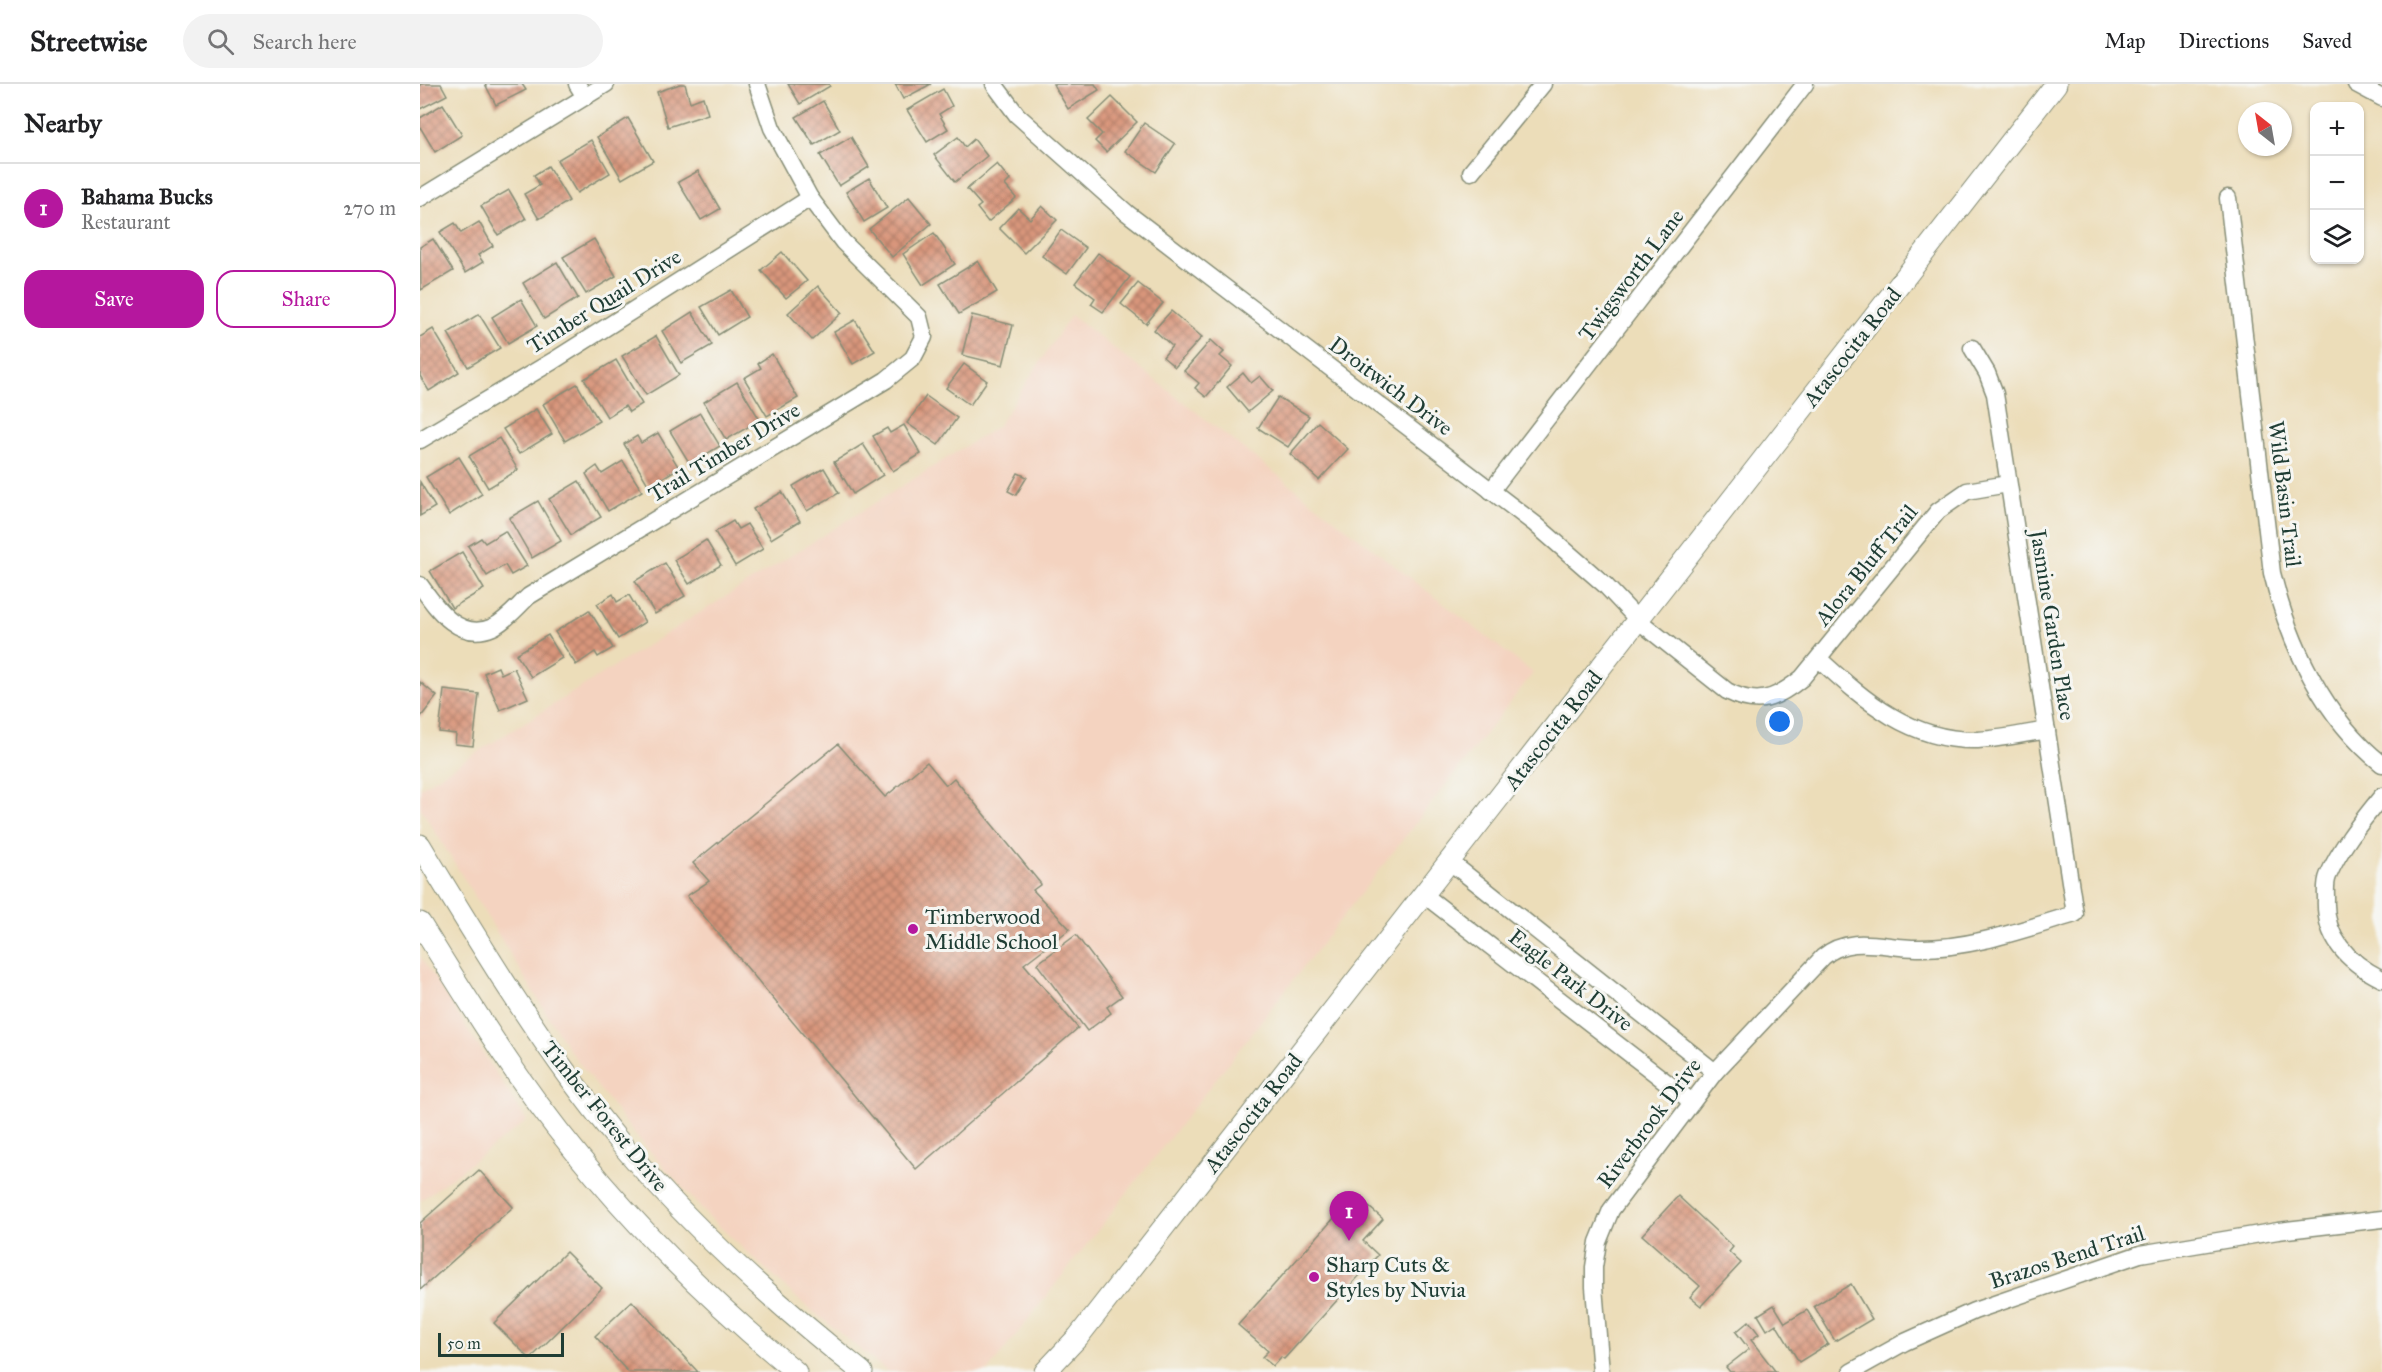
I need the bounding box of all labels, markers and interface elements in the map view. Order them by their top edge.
search box [183,14,603,68]
text: Streetwise [30,24,147,59]
icon: search [204,25,237,58]
text: Search here [252,28,357,55]
text: Map [2105,28,2146,54]
text: Directions [2179,28,2269,54]
text: Saved [2302,28,2352,54]
north arrow [2238,102,2292,156]
map controls [2310,102,2364,264]
button: + [2310,102,2364,156]
text: Nearby [24,107,102,139]
button: − [2310,156,2364,210]
text: Bahama Bucks [81,183,213,210]
text: 1 [40,196,47,220]
text: 270 m [343,196,396,220]
street label: Twigsworth Lane [1573,204,1689,346]
text: Restaurant [81,210,171,234]
button: layers [2310,210,2364,264]
street label: Timber Quail Drive [522,243,686,359]
button: Save [24,270,204,328]
button: Share [216,270,396,328]
street label: Atascocita Road [1796,282,1907,413]
street label: Droitwich Drive [1324,331,1458,441]
street label: Trail Timber Drive [643,396,805,508]
street label: Wild Basin Trail [2263,419,2307,569]
street label: Alora Bluff Trail [1808,499,1923,632]
street label: Jasmine Garden Place [2024,526,2081,722]
street label: Atascocita Road [1497,665,1608,796]
your location [1765,707,1794,736]
place label: Timberwood Middle School [925,903,1058,955]
marker: Timberwood Middle School [906,922,920,936]
street label: Eagle Park Drive [1503,923,1639,1037]
street label: Timber Forest Drive [536,1035,674,1197]
street label: Atascocita Road [1197,1048,1308,1179]
street label: Riverbrook Drive [1591,1053,1707,1193]
pin: 1 [1330,1192,1368,1241]
street label: Brazos Bend Trail [1986,1219,2148,1295]
place label: Sharp Cuts & Styles by Nuvia [1326,1251,1467,1303]
marker: Sharp Cuts & Styles by Nuvia [1307,1270,1321,1284]
scale bar [438,1330,564,1358]
text: 50 m [447,1334,481,1353]

